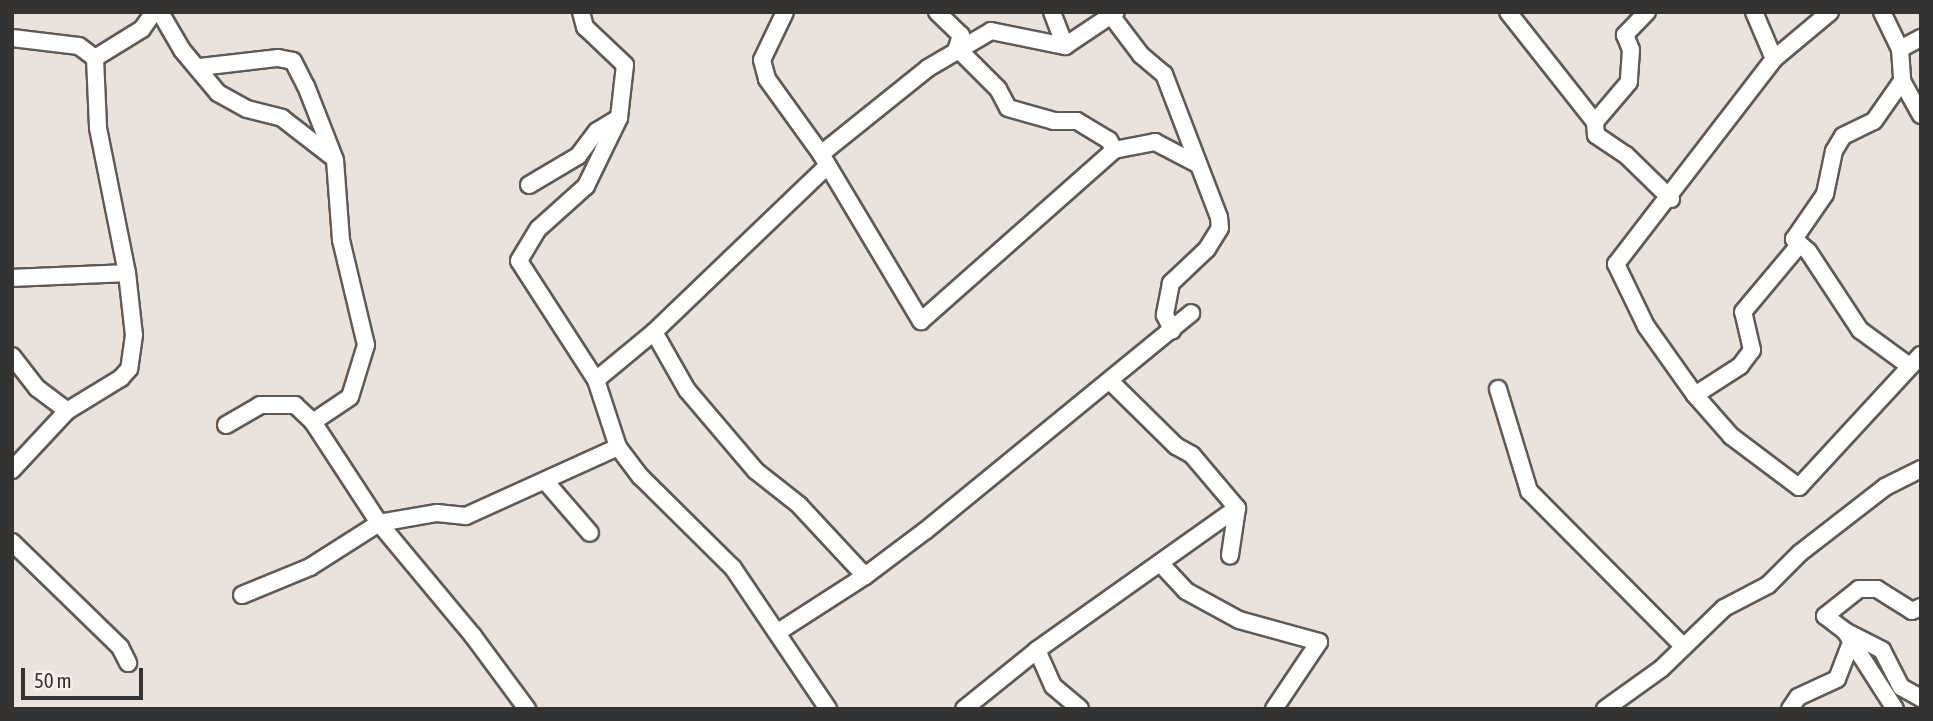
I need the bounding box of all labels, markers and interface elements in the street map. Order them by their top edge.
scale bar [24,654,147,698]
text: 50 m [34,668,72,692]

